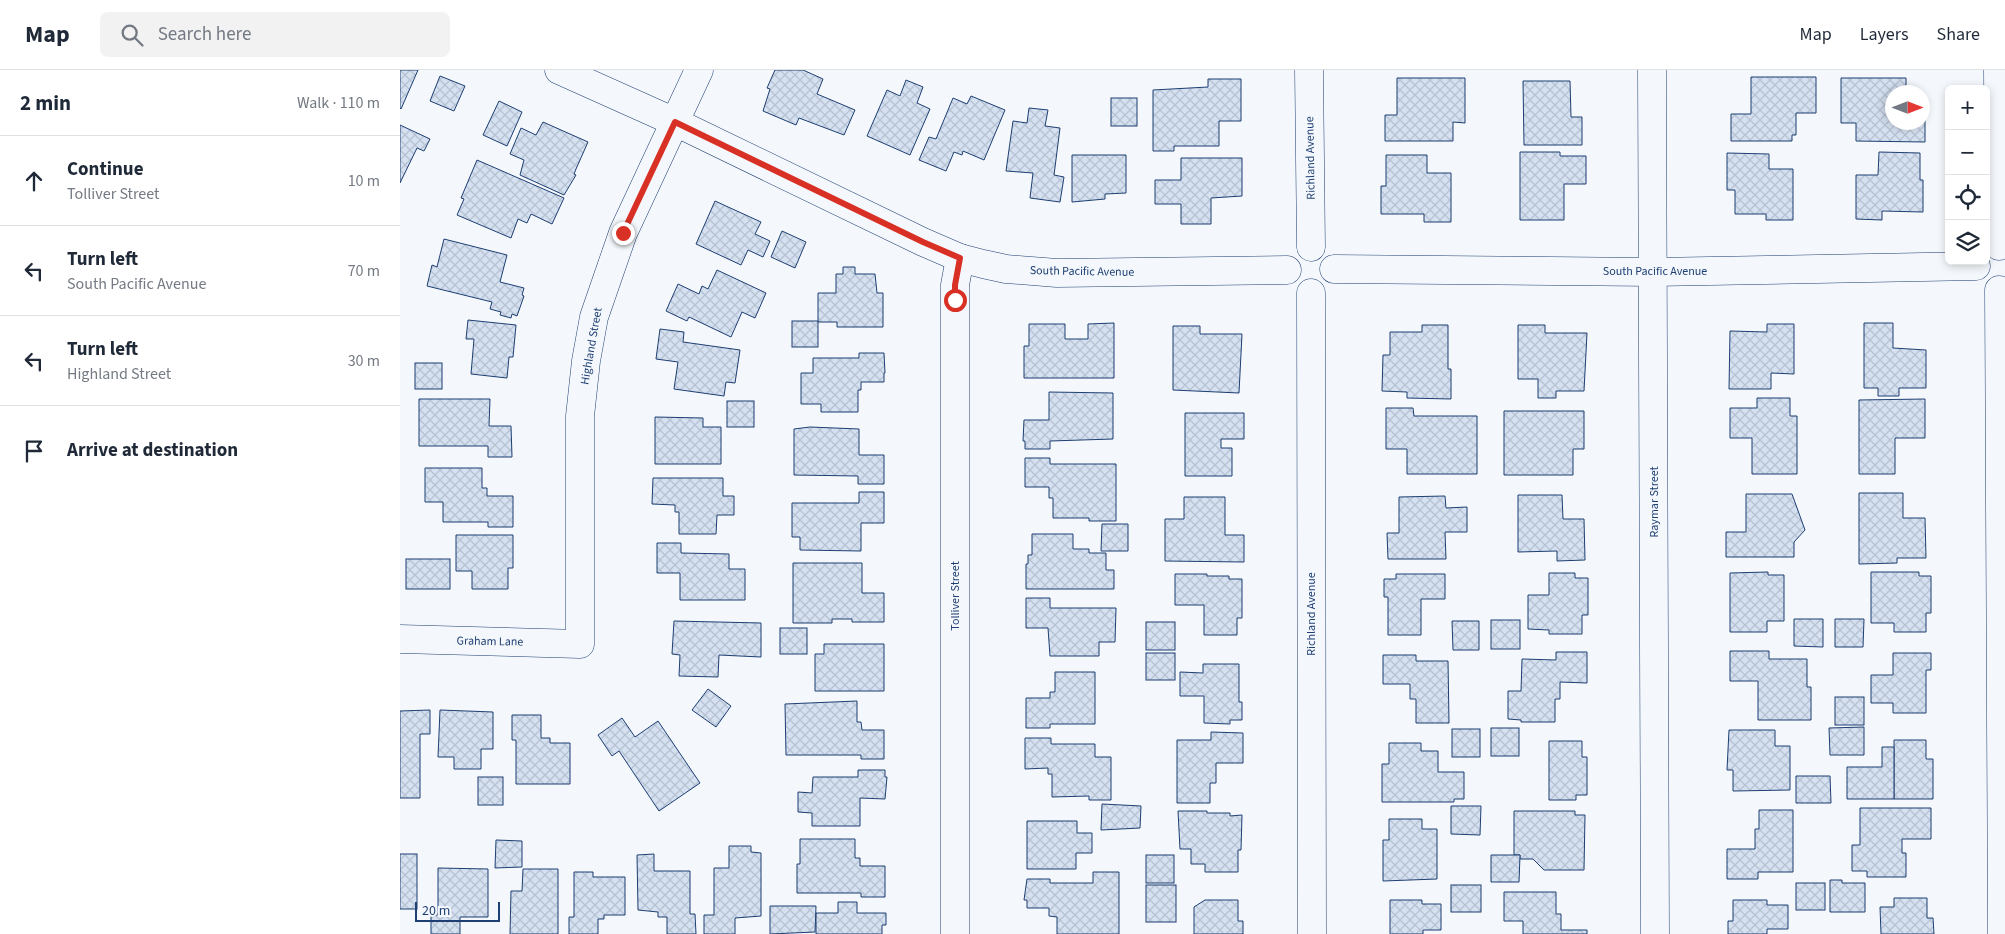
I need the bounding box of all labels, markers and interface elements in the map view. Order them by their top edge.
search box [100,12,450,57]
text: Map [25,17,70,52]
icon: search [118,21,146,49]
text: Search here [158,21,251,48]
text: Map [1800,22,1832,47]
text: Layers [1860,22,1909,47]
text: Share [1937,22,1980,47]
north arrow [1885,85,1930,130]
map controls [1945,85,1990,265]
button: + [1945,85,1990,130]
text: 2 min [20,88,71,118]
text: Walk · 110 m [297,92,380,114]
street label: Richland Avenue [1301,116,1320,200]
button: − [1945,130,1990,175]
text: Continue [67,156,144,183]
icon: ahead [20,167,48,195]
text: 10 m [348,170,380,192]
button: locate [1945,175,1990,220]
text: Tolliver Street [67,183,159,205]
button: layers [1945,220,1990,265]
route end [612,222,635,245]
text: Turn left [67,246,138,273]
icon: left [20,257,48,285]
text: 70 m [348,260,380,282]
street label: South Pacific Avenue [1030,262,1134,281]
street label: South Pacific Avenue [1603,263,1707,280]
text: South Pacific Avenue [67,273,206,295]
route start [944,289,967,312]
street label: Highland Street [576,306,607,386]
text: Turn left [67,336,138,363]
icon: left [20,347,48,375]
text: 30 m [348,350,380,372]
text: Highland Street [67,363,171,385]
icon: arrive [20,437,48,465]
text: Arrive at destination [67,437,238,464]
street label: Raymar Street [1646,466,1663,538]
street label: Tolliver Street [947,561,964,631]
street label: Richland Avenue [1303,572,1320,656]
street label: Graham Lane [457,632,524,651]
scale bar [415,899,500,922]
text: 20 m [422,901,450,921]

